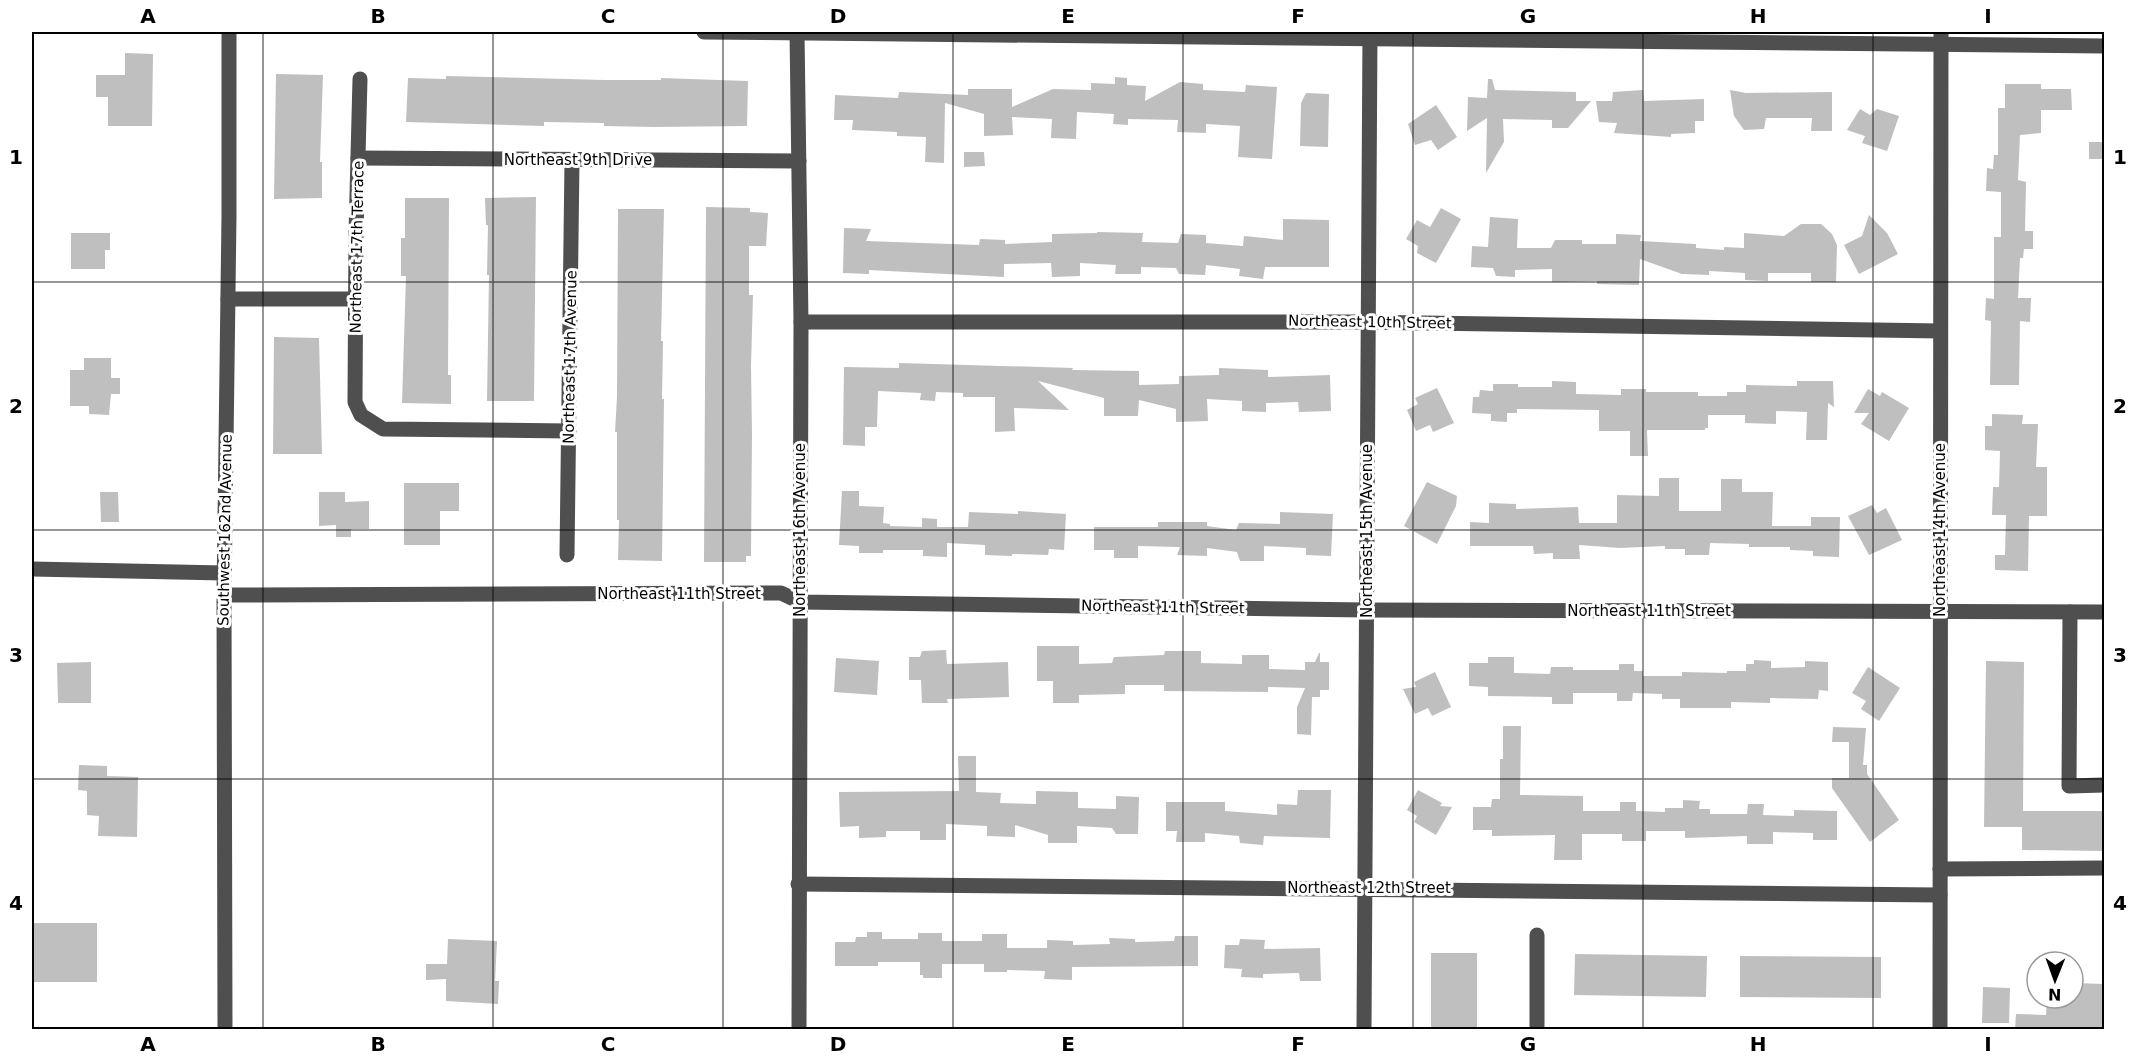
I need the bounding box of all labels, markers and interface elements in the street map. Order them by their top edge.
text: A [140,4,156,28]
text: B [370,4,386,28]
text: C [601,4,615,28]
text: D [830,4,846,28]
text: E [1061,4,1075,28]
text: F [1291,4,1305,28]
text: G [1520,4,1536,28]
text: H [1750,4,1766,28]
text: I [1984,4,1992,28]
text: 1 [9,145,23,169]
text: 1 [2113,145,2127,169]
street label: Northeast 9th Drive [504,151,652,169]
street label: Northeast 17th Terrace [346,161,368,333]
street label: Northeast 17th Avenue [559,270,581,444]
street label: Northeast 10th Street [1288,312,1452,332]
text: 2 [9,394,23,418]
text: 2 [2113,394,2127,418]
street label: Southwest 162nd Avenue [214,434,236,626]
street label: Northeast 16th Avenue [791,443,809,617]
street label: Northeast 14th Avenue [1931,443,1949,617]
street label: Northeast 15th Avenue [1358,444,1376,618]
street label: Northeast 11th Street [597,585,761,603]
street label: Northeast 11th Street [1081,597,1245,617]
street label: Northeast 11th Street [1567,602,1731,620]
text: 3 [9,643,23,667]
text: 3 [2113,643,2127,667]
street label: Northeast 12th Street [1287,879,1451,897]
text: 4 [9,891,23,915]
text: 4 [2113,891,2127,915]
north arrow [2025,950,2085,1010]
text: N [2048,985,2062,1004]
text: A [140,1032,156,1056]
text: B [370,1032,386,1056]
text: C [601,1032,615,1056]
text: D [830,1032,846,1056]
text: E [1061,1032,1075,1056]
text: F [1291,1032,1305,1056]
text: G [1520,1032,1536,1056]
text: H [1750,1032,1766,1056]
text: I [1984,1032,1992,1056]

